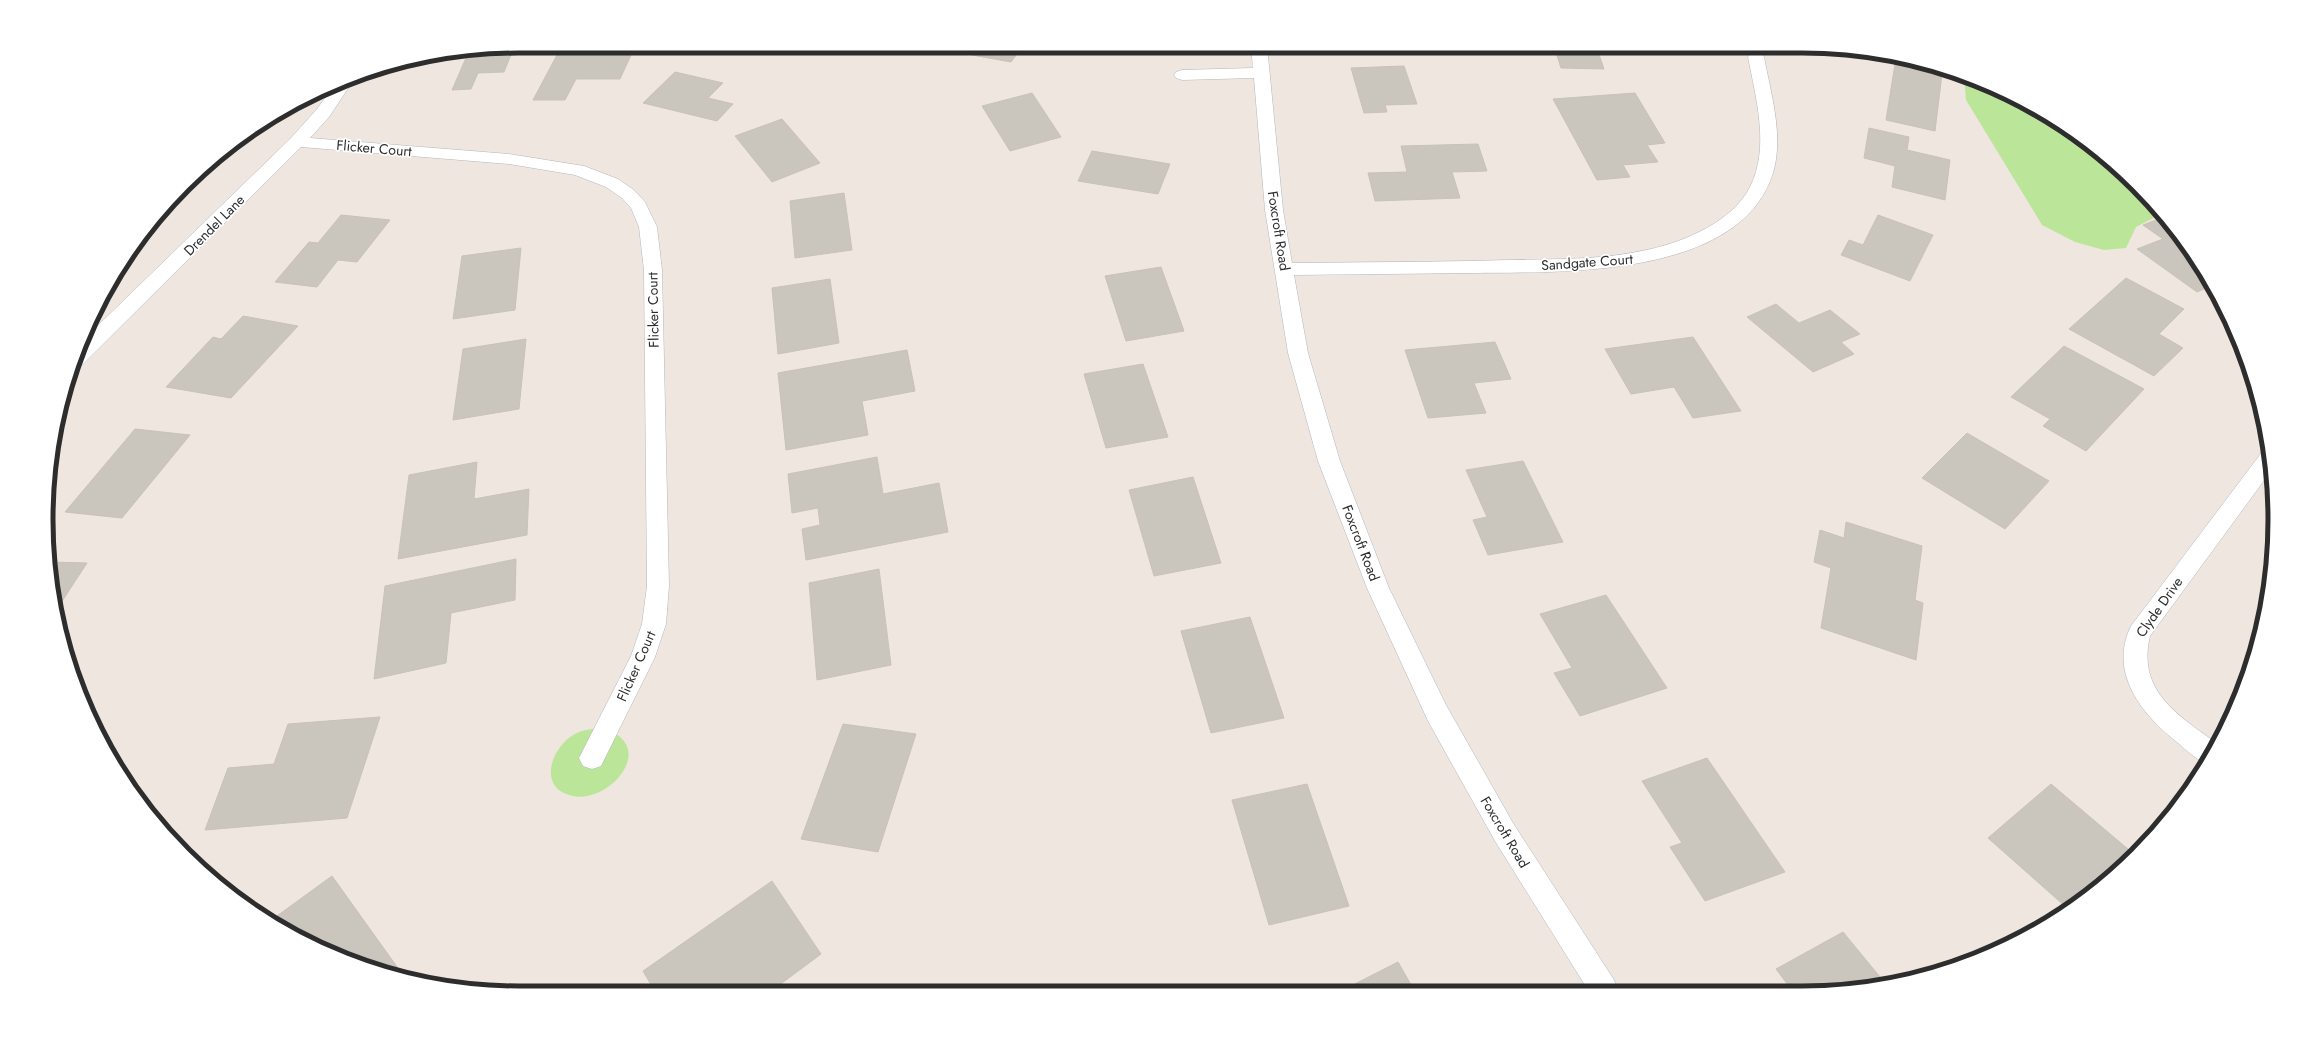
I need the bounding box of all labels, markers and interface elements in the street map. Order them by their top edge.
street label: Flicker Court [336,135,413,161]
street label: Drendel Lane [179,190,249,260]
street label: Foxcroft Road [1263,190,1295,272]
street label: Sandgate Court [1540,249,1634,275]
street label: Flicker Court [642,271,664,348]
street label: Foxcroft Road [1337,502,1385,584]
street label: Clyde Drive [2131,573,2187,641]
street label: Flicker Court [612,627,661,705]
street label: Foxcroft Road [1476,792,1534,872]

